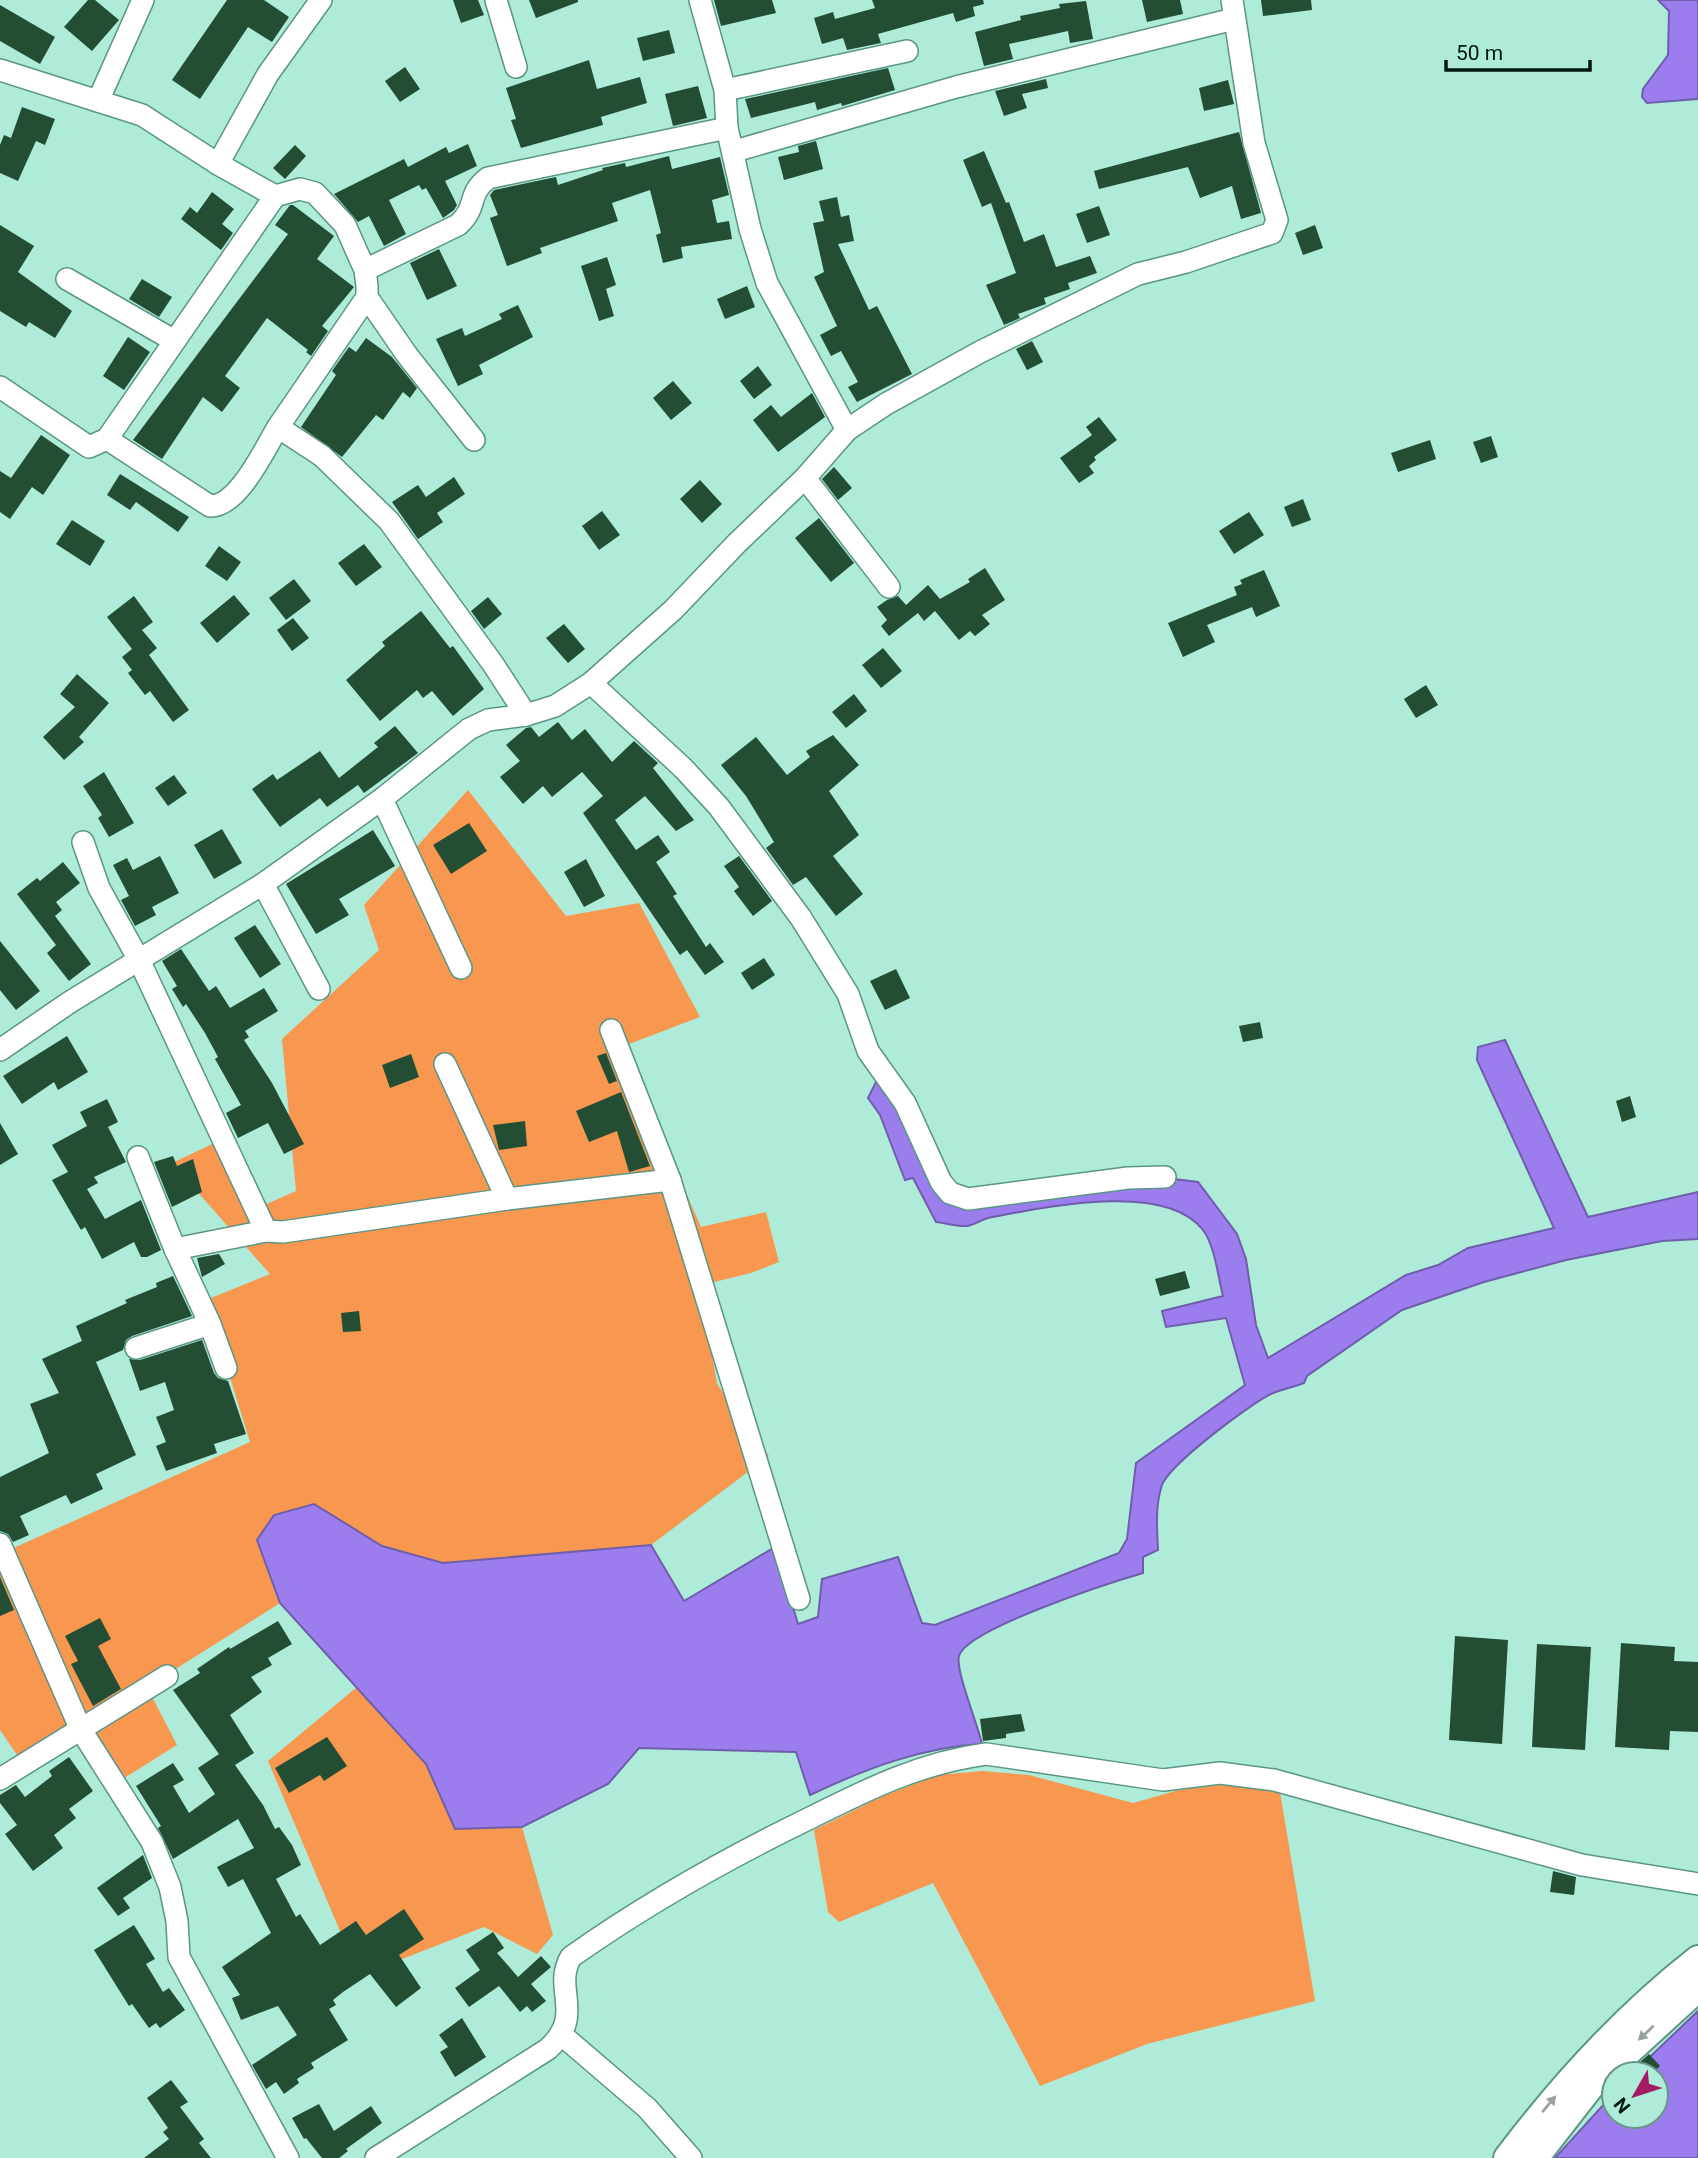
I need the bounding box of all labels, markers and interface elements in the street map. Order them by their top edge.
scale bar [1446,28,1590,72]
text: 50 m [1456,41,1503,65]
one-way arrow [1638,2024,1655,2040]
north arrow [1600,2060,1670,2130]
text: N [1609,2093,1635,2118]
one-way arrow [1541,2095,1556,2113]

